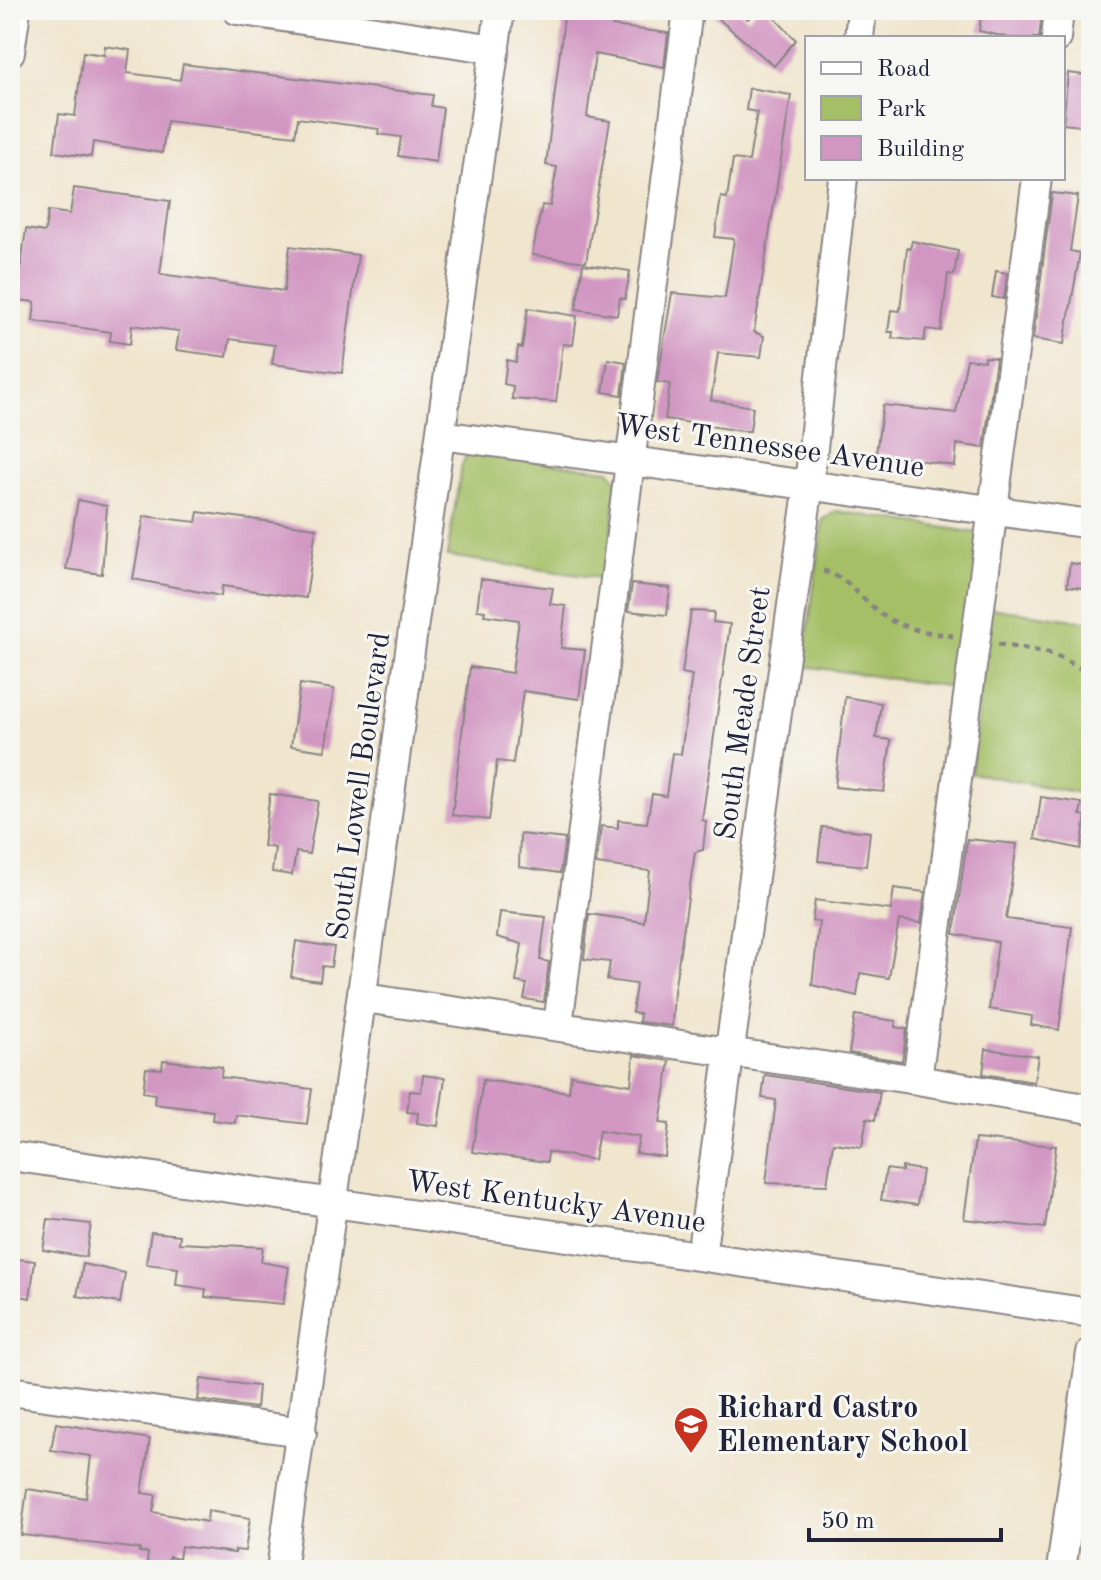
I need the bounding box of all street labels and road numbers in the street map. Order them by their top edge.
street label: West Tennessee Avenue [613,410,926,484]
street label: South Meade Street [711,585,777,842]
street label: South Lowell Boulevard [324,630,396,942]
street label: West Kentucky Avenue [404,1167,708,1239]

